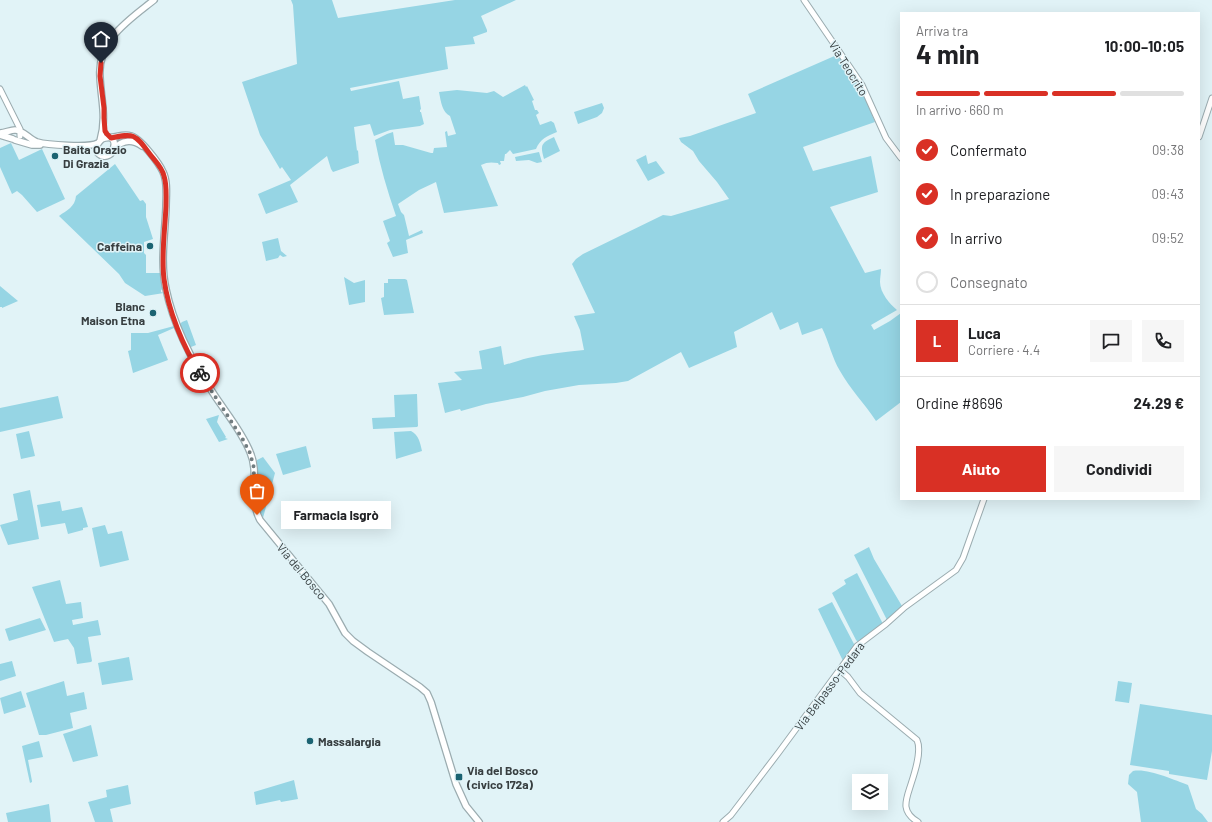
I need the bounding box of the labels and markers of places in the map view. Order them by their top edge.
pin [84,22,118,63]
place label: Baita Orazio Di Grazia [63,142,127,170]
marker: Baita Orazio Di Grazia [50,151,60,161]
place label: Caffeina [97,239,142,253]
marker: Caffeina [145,241,155,251]
place label: Blanc Maison Etna [81,299,146,327]
marker: Blanc Maison Etna [148,308,158,318]
pin [240,474,274,515]
callout: Farmacia Isgrò [281,501,391,529]
place label: Massalargia [318,734,381,748]
marker: Massalargia [305,736,315,746]
place label: Via del Bosco (civico 172a) [466,763,538,791]
marker: Via del Bosco (civico 172a) [454,772,464,782]

